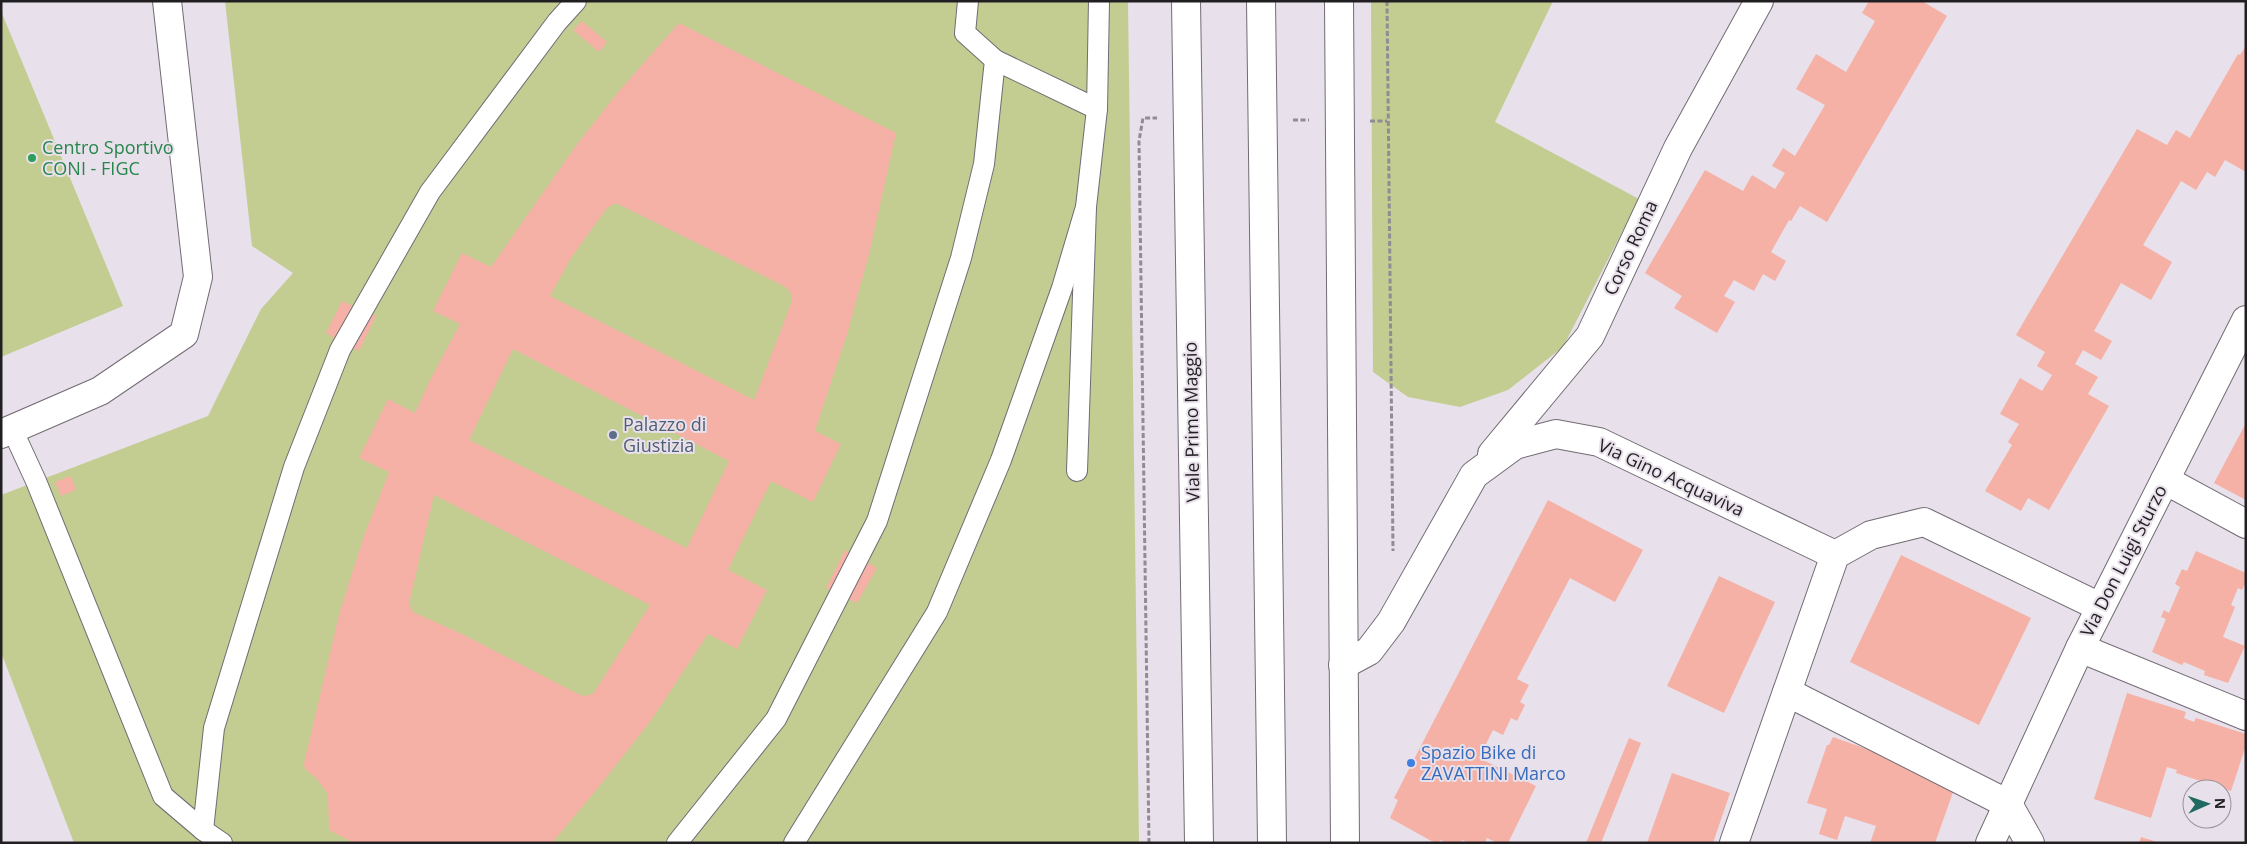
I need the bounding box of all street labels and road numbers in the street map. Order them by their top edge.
street label: Corso Roma [1598,196,1663,299]
street label: Viale Primo Maggio [1178,342,1204,503]
street label: Via Gino Acquaviva [1594,433,1748,522]
street label: Via Don Luigi Sturzo [2074,480,2172,641]

